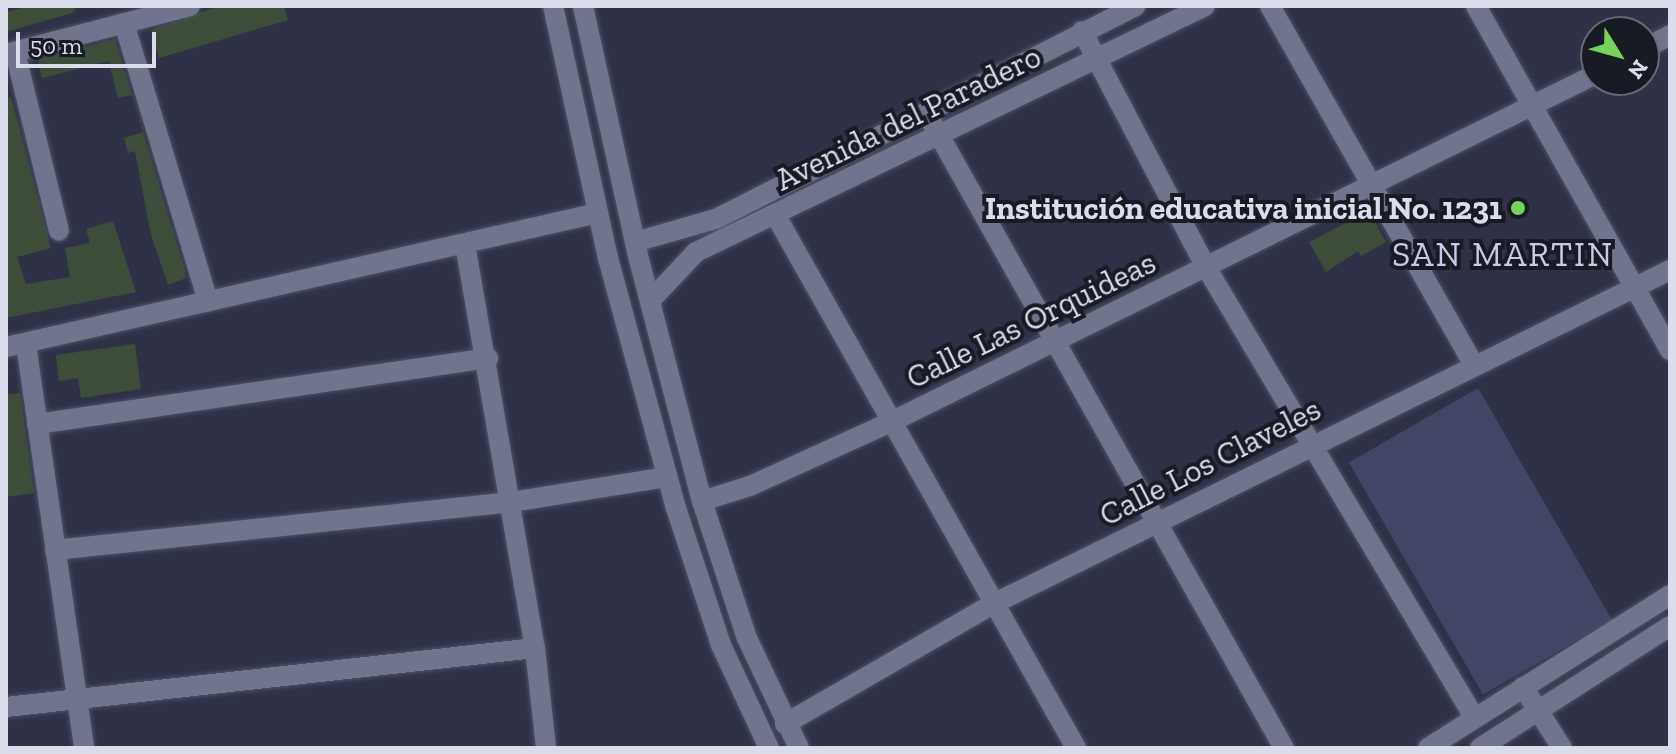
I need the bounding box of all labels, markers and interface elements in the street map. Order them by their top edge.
scale bar [20,16,160,66]
north arrow [1580,16,1660,96]
text: 50 m [30,31,82,60]
street label: Avenida del Paradero [769,37,1047,199]
text: N [1622,55,1654,84]
place label: Institución educativa inicial No. 1231 [985,189,1502,227]
marker: Institución educativa inicial No. 1231 [1509,199,1527,217]
district label: SAN MARTIN [1392,235,1614,275]
street label: Calle Las Orquideas [900,243,1162,397]
street label: Calle Los Claveles [1093,390,1327,534]

